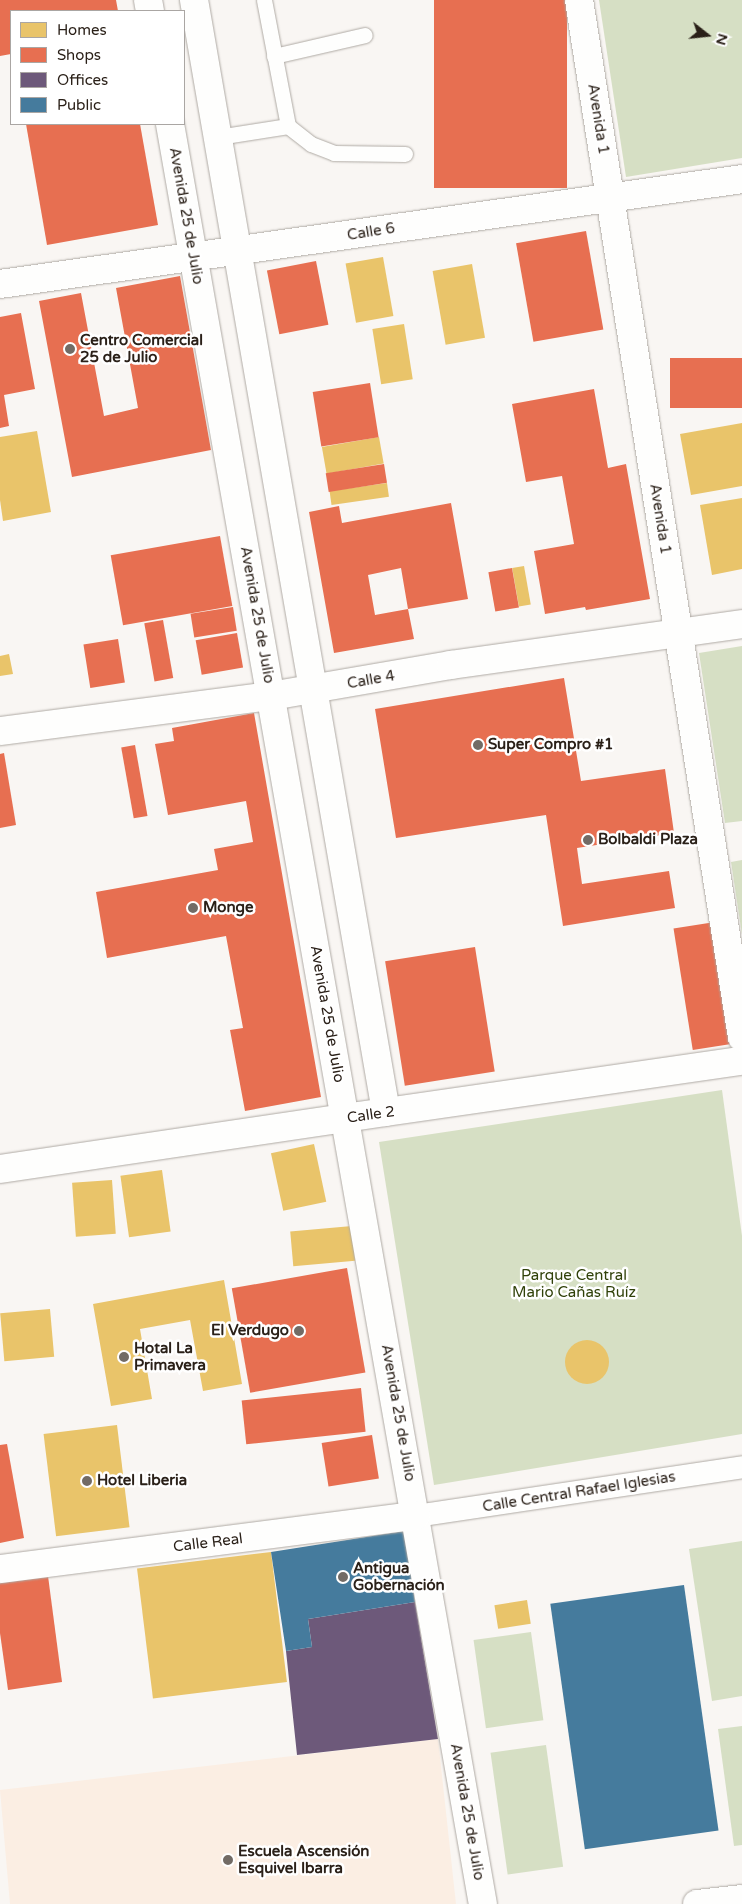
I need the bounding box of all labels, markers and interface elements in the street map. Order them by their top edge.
legend [10,10,185,125]
north arrow [682,10,732,60]
text: Homes [57,21,107,39]
text: N [712,32,732,47]
text: Shops [57,46,101,64]
text: Offices [57,71,108,89]
street label: Avenida 1 [584,82,612,156]
text: Public [57,96,101,114]
street label: Avenida 25 de Julio [165,146,207,286]
street label: Calle 6 [346,219,396,245]
place label: Centro Comercial 25 de Julio [80,331,203,366]
marker: Centro Comercial 25 de Julio [64,343,76,355]
street label: Avenida 1 [646,482,674,556]
street label: Avenida 25 de Julio [236,545,278,685]
street label: Calle 4 [346,667,396,693]
place label: Super Compro #1 [488,736,614,754]
marker: Super Compro #1 [472,739,484,751]
place label: Bolbaldi Plaza [598,831,698,849]
marker: Bolbaldi Plaza [582,834,594,846]
place label: Monge [203,899,253,917]
marker: Monge [187,902,199,914]
street label: Avenida 25 de Julio [306,944,348,1084]
street label: Calle 2 [346,1103,396,1127]
park label: Parque Central Mario Cañas Ruíz [512,1266,636,1301]
place label: El Verdugo [211,1322,289,1340]
marker: El Verdugo [293,1325,305,1337]
place label: Hotal La Primavera [134,1339,206,1374]
street label: Avenida 25 de Julio [377,1343,419,1483]
marker: Hotal La Primavera [118,1351,130,1363]
street label: Calle Central Rafael Iglesias [481,1468,677,1516]
place label: Hotel Liberia [97,1472,187,1490]
marker: Hotel Liberia [81,1475,93,1487]
street label: Calle Real [172,1530,244,1556]
place label: Antigua Gobernación [353,1559,445,1594]
marker: Antigua Gobernación [337,1571,349,1583]
street label: Avenida 25 de Julio [446,1742,488,1882]
place label: Escuela Ascensión Esquivel Ibarra [238,1842,370,1877]
marker: Escuela Ascensión Esquivel Ibarra [222,1854,234,1866]

